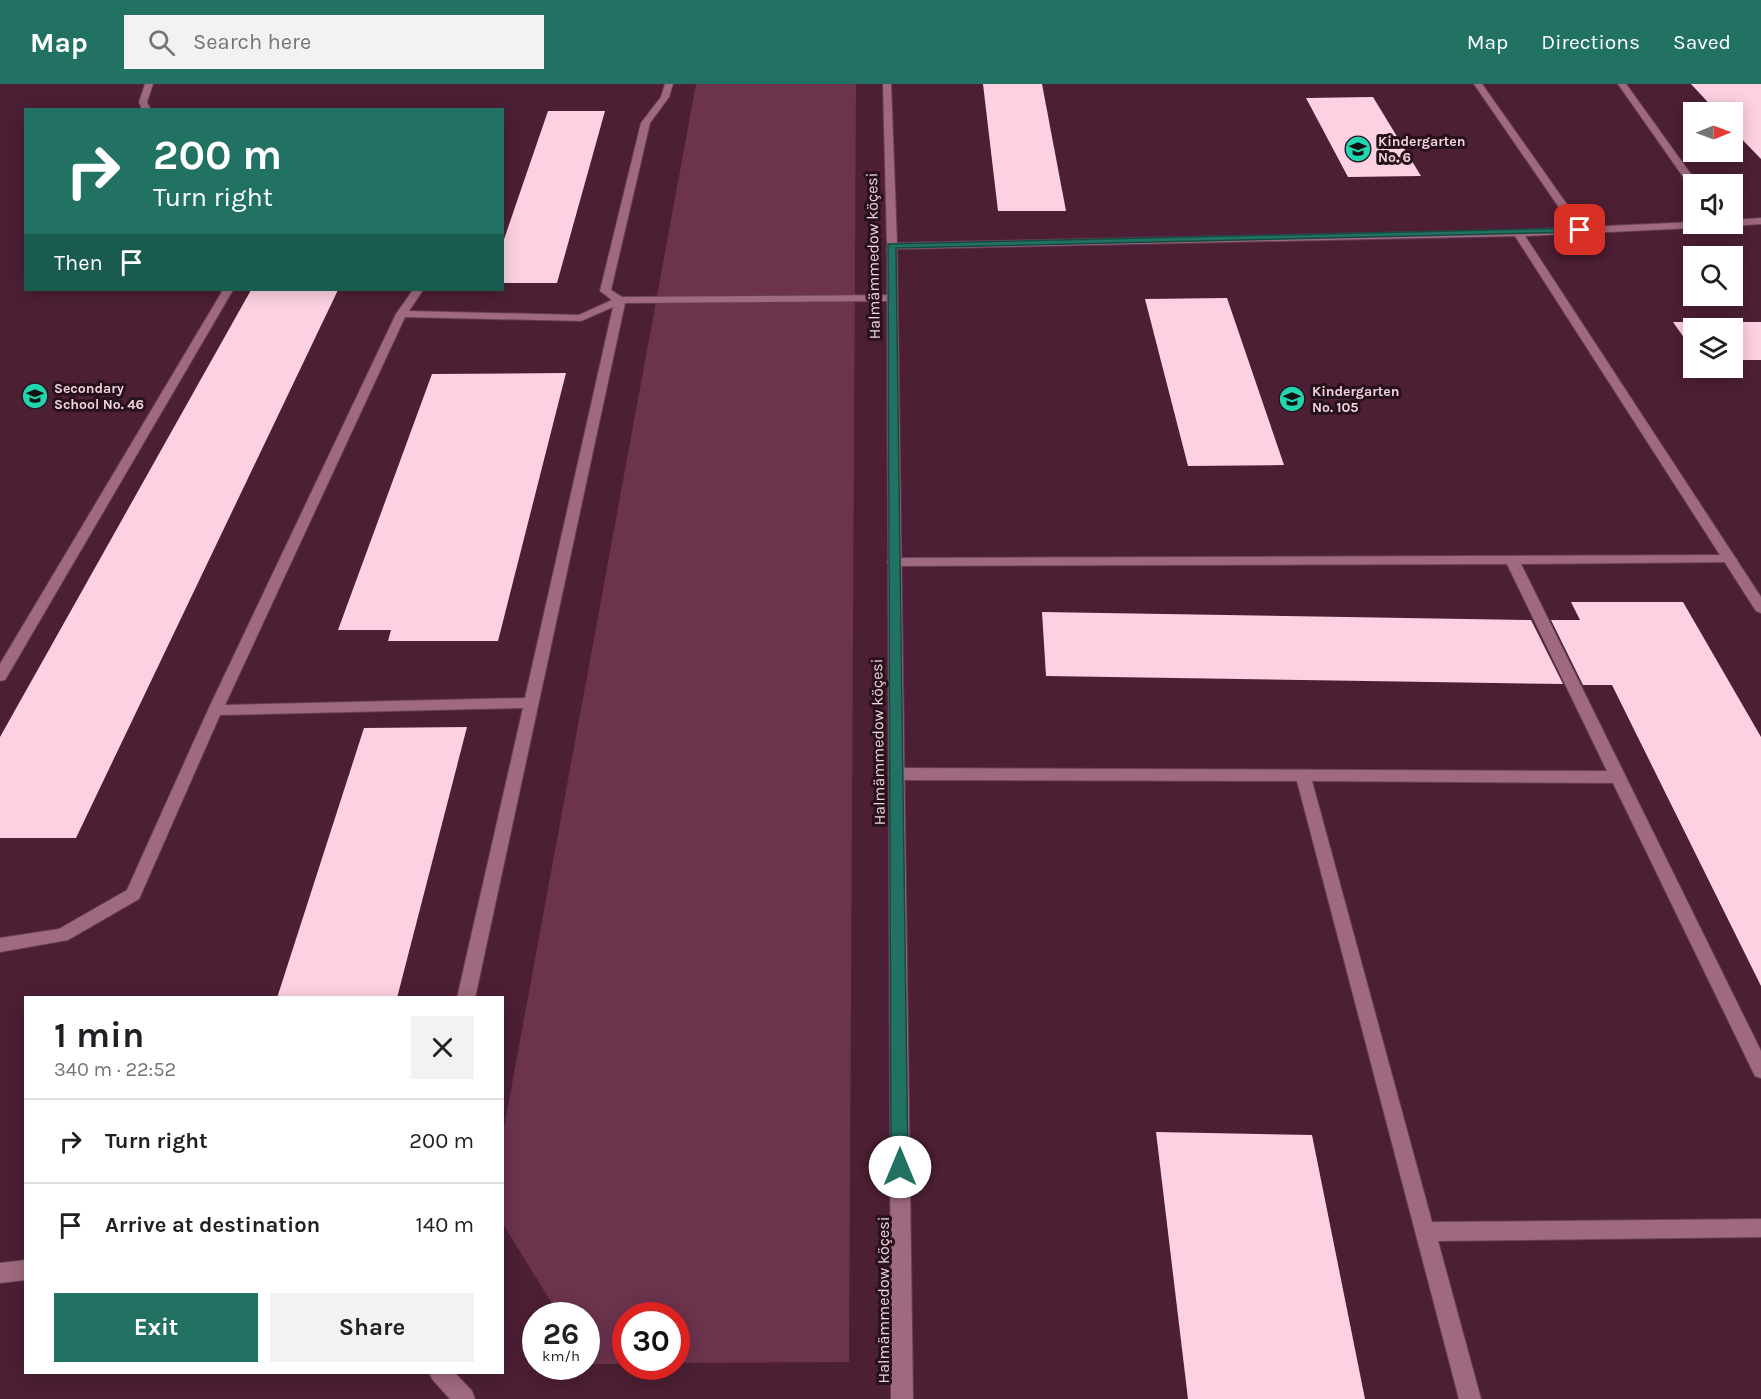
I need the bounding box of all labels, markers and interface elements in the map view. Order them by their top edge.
search box [124,15,544,69]
text: Map [30,26,88,59]
icon: search [145,26,178,59]
text: Search here [193,29,311,55]
text: Map [1467,30,1508,54]
text: Directions [1541,30,1640,54]
text: Saved [1673,30,1731,54]
north arrow [1683,102,1743,162]
map controls [1683,102,1743,378]
text: 200 m [153,130,282,180]
icon: right [54,132,132,210]
place label: Kindergarten No. 6 [1378,133,1465,166]
school or university icon: Kindergarten No. 6 [1343,134,1373,164]
street label: Halmämmedow köçesi [862,172,884,340]
button: sound [1683,174,1743,234]
text: Turn right [153,181,273,213]
pin [1554,204,1605,255]
icon: arrive [1563,213,1596,246]
icon: arrive [115,246,148,279]
button: search [1683,246,1743,306]
text: Then [54,250,103,276]
button: layers [1683,318,1743,378]
place label: Secondary School No. 46 [54,380,144,413]
school or university icon: Secondary School No. 46 [20,381,50,411]
place label: Kindergarten No. 105 [1312,383,1399,416]
school or university icon: Kindergarten No. 105 [1277,384,1307,414]
street label: Halmämmedow köçesi [867,658,889,826]
text: 1 min [54,1014,144,1056]
button: close [411,1016,474,1079]
text: 340 m · 22:52 [54,1058,176,1081]
icon: right [54,1125,87,1158]
text: Turn right [105,1128,208,1154]
text: 200 m [409,1128,474,1154]
position arrow [868,1135,932,1199]
icon: arrive [54,1209,87,1242]
text: Arrive at destination [105,1212,320,1238]
text: 140 m [416,1212,474,1238]
street label: Halmämmedow köçesi [874,1217,893,1383]
button: Exit [54,1293,258,1362]
button: Share [270,1293,474,1362]
speed limit sign: 30 [612,1302,690,1380]
text: 26 [543,1316,579,1352]
text: km/h [542,1347,580,1365]

